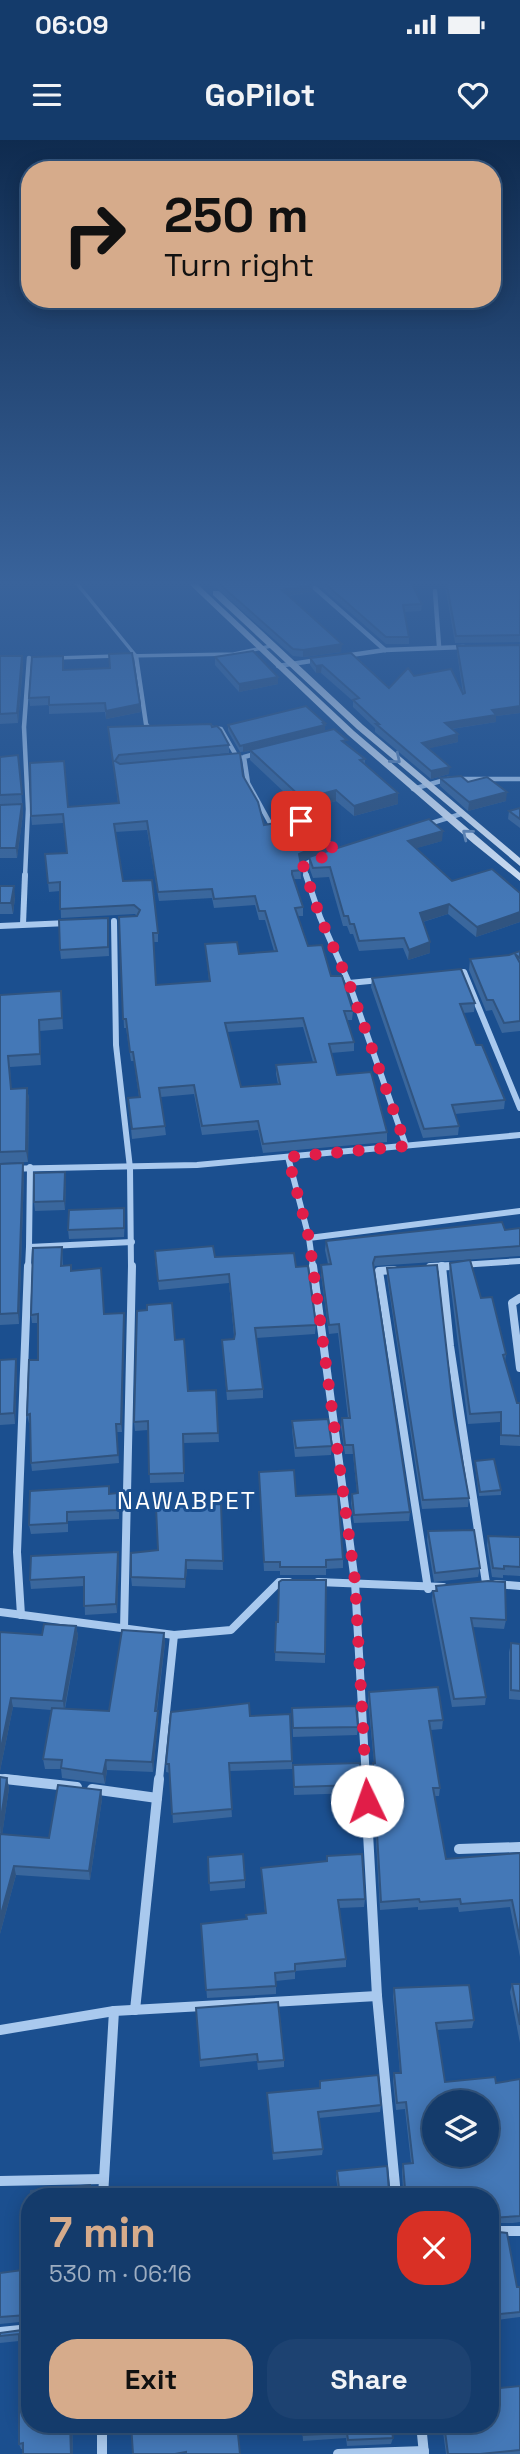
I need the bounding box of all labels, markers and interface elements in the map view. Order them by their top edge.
text: 06:09 [35,8,109,42]
text: GoPilot [205,75,315,115]
icon: menu [28,76,66,114]
icon: heart [454,76,492,114]
text: 250 m [164,184,309,246]
icon: right [49,189,140,280]
text: Turn right [164,245,314,285]
one-way arrow [388,751,401,763]
pin [271,791,331,851]
icon: arrive [282,802,320,840]
one-way arrow [463,830,475,843]
district label: NAWABPET [117,1485,257,1516]
position arrow [330,1764,404,1838]
map controls [422,2090,499,2167]
button: layers [422,2090,499,2167]
text: 7 min [49,2206,156,2259]
button: close [397,2211,471,2285]
text: 530 m · 06:16 [49,2259,192,2289]
button: Exit [49,2339,253,2419]
button: Share [267,2339,471,2419]

